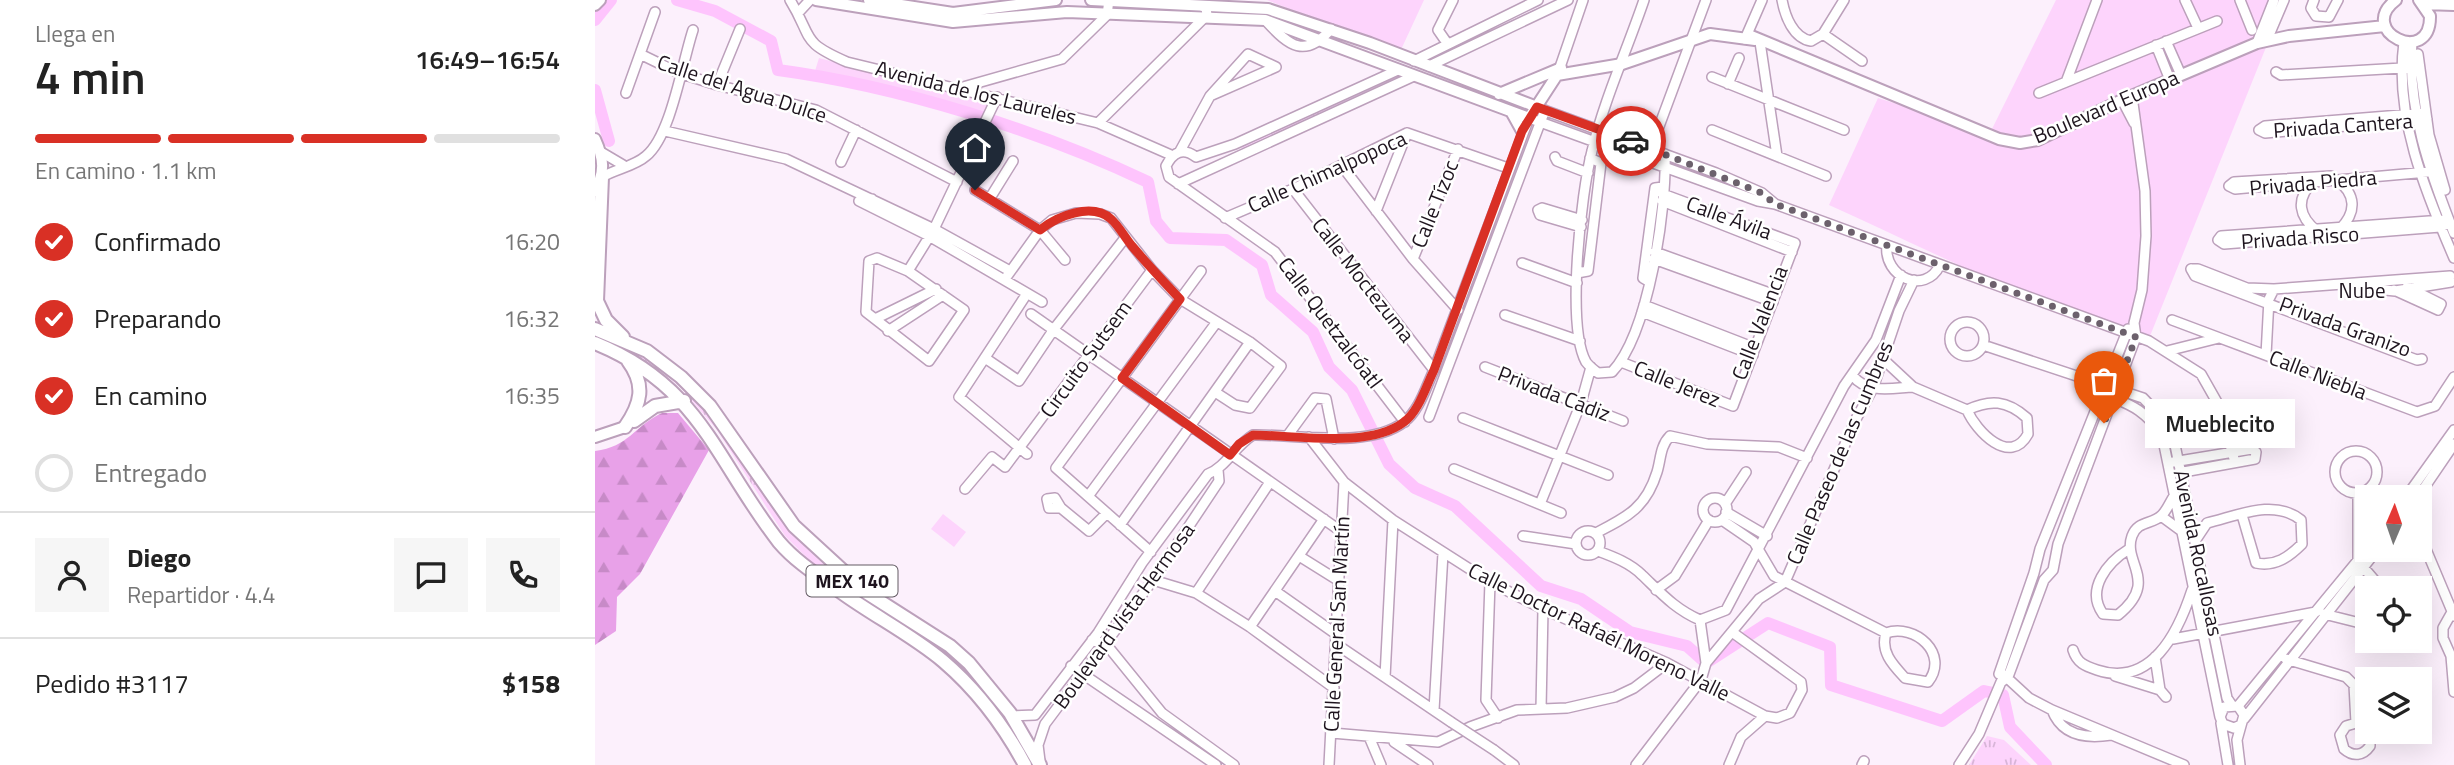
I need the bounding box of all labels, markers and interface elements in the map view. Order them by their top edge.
text: Llega en [35,16,115,51]
text: 16:49–16:54 [415,40,560,79]
text: 4 min [35,42,146,112]
street label: Calle del Agua Dulce [653,46,831,131]
street label: Avenida de los Laureles [872,52,1080,132]
street label: Boulevard Europa [2028,61,2184,151]
street label: Privada Cantera [2272,104,2414,146]
courier [1596,106,1666,176]
pin [945,118,1005,190]
street label: Calle Chimalpopoca [1242,121,1412,220]
icon: car [1612,122,1650,160]
icon: home [956,129,994,167]
text: En camino · 1.1 km [35,153,217,188]
street label: Calle Tízoc [1402,155,1466,252]
street label: Privada Piedra [2248,160,2378,204]
street label: Calle Ávila [1682,187,1777,247]
street label: Calle Moctezuma [1305,210,1423,349]
street label: Privada Risco [2240,217,2360,257]
text: Confirmado [94,222,221,261]
icon: check [35,223,73,261]
text: 16:20 [503,224,560,259]
street label: Calle Quetzalcóatl [1271,250,1391,395]
street label: Calle Valencia [1723,260,1796,384]
street label: Nube [2339,274,2386,306]
street label: Privada Granizo [2275,287,2416,365]
street label: Circuito Sutsem [1031,293,1139,424]
text: Preparando [94,299,221,338]
icon: check [35,300,73,338]
text: 16:32 [503,301,560,336]
street label: Calle Paseo de las Cumbres [1777,336,1901,569]
street label: Calle Niebla [2265,341,2372,408]
street label: Calle Jerez [1629,351,1725,415]
pin [2074,351,2134,423]
street label: Privada Cádiz [1493,357,1615,429]
icon: bag [2085,362,2123,400]
text: En camino [94,376,208,415]
icon: check [35,377,73,415]
text: 16:35 [503,378,560,413]
callout: Mueblecito [2146,398,2297,448]
text: Mueblecito [2165,406,2275,441]
text: Entregado [94,453,207,492]
street label: Avenida Rocallosas [2166,467,2232,639]
north arrow [2355,485,2433,562]
map controls [2355,485,2432,744]
street label: Boulevard Vista Hermosa [1045,515,1202,715]
street label: Calle General San Martín [1314,515,1358,733]
button: person [35,538,109,612]
text: Diego [127,538,191,577]
button: chat [394,538,468,612]
button: phone [486,538,560,612]
street label: Calle Doctor Rafaél Moreno Valle [1463,554,1736,709]
road number: MEX 140 [807,566,897,596]
button: locate [2355,576,2432,653]
text: Repartidor · 4.4 [127,577,275,612]
text: Pedido #3117 [35,664,189,703]
text: $158 [502,664,560,703]
button: layers [2355,667,2432,744]

